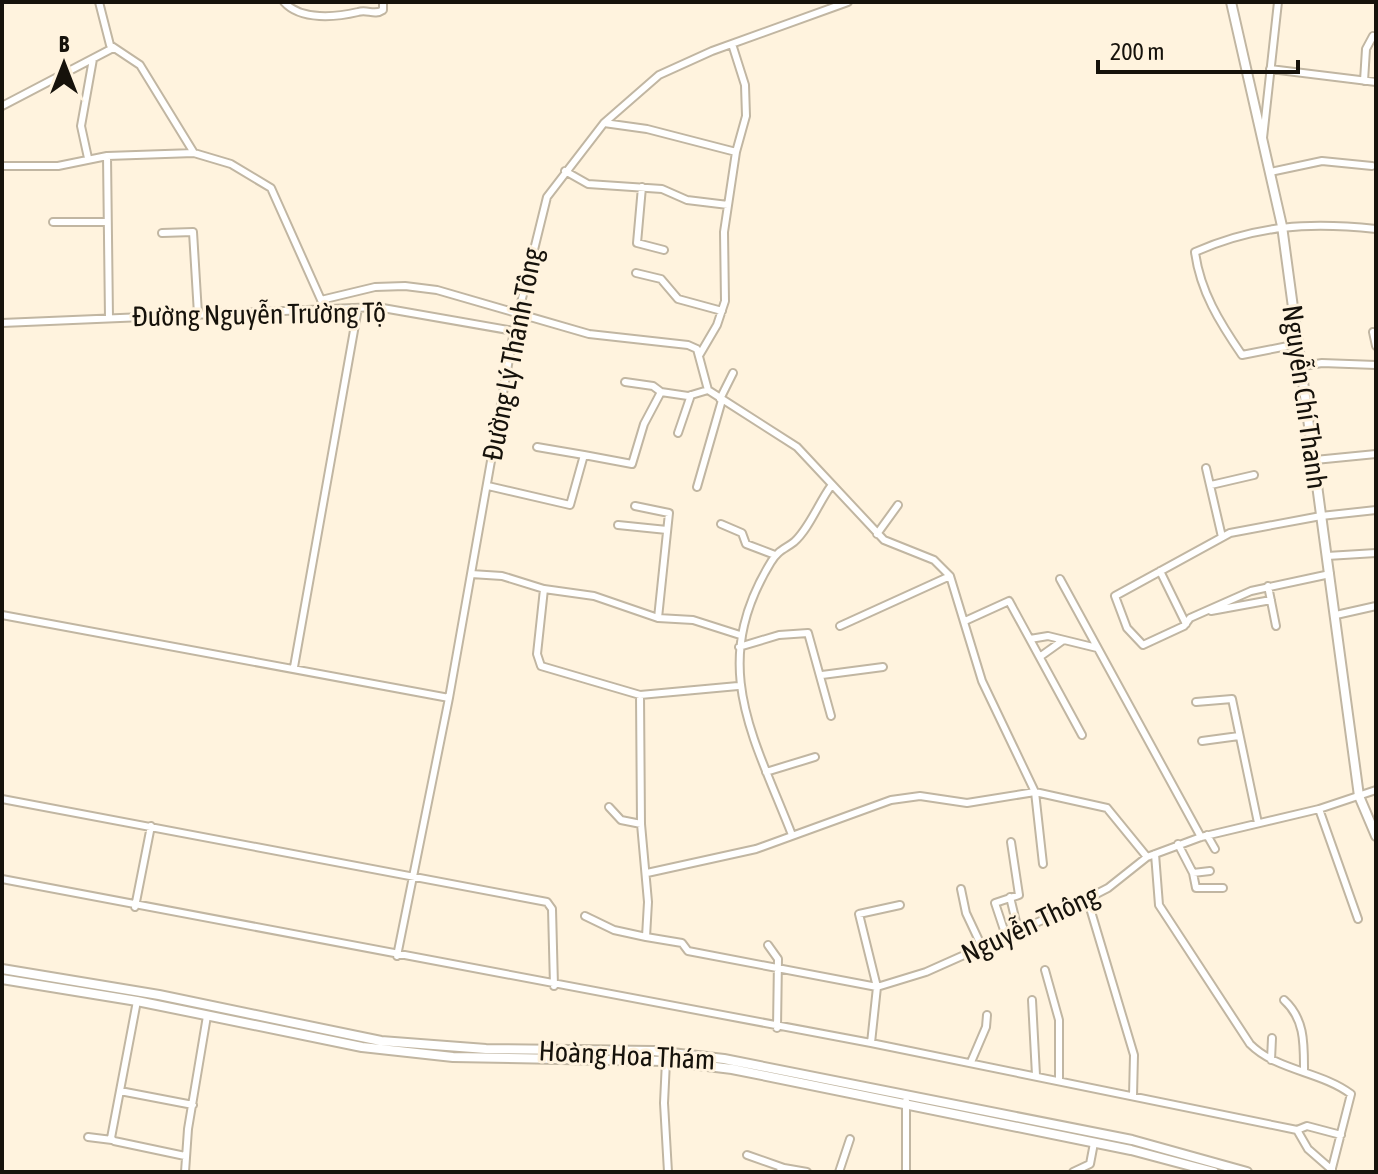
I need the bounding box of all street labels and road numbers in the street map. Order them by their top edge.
street label: Đường Lý Thánh Tông [476,245,548,463]
street label: Đường Nguyễn Trường Tộ [132,296,386,332]
street label: Nguyễn Chí Thanh [1276,303,1334,491]
street label: Nguyễn Thông [956,878,1104,970]
street label: Hoàng Hoa Thám [538,1034,716,1076]

